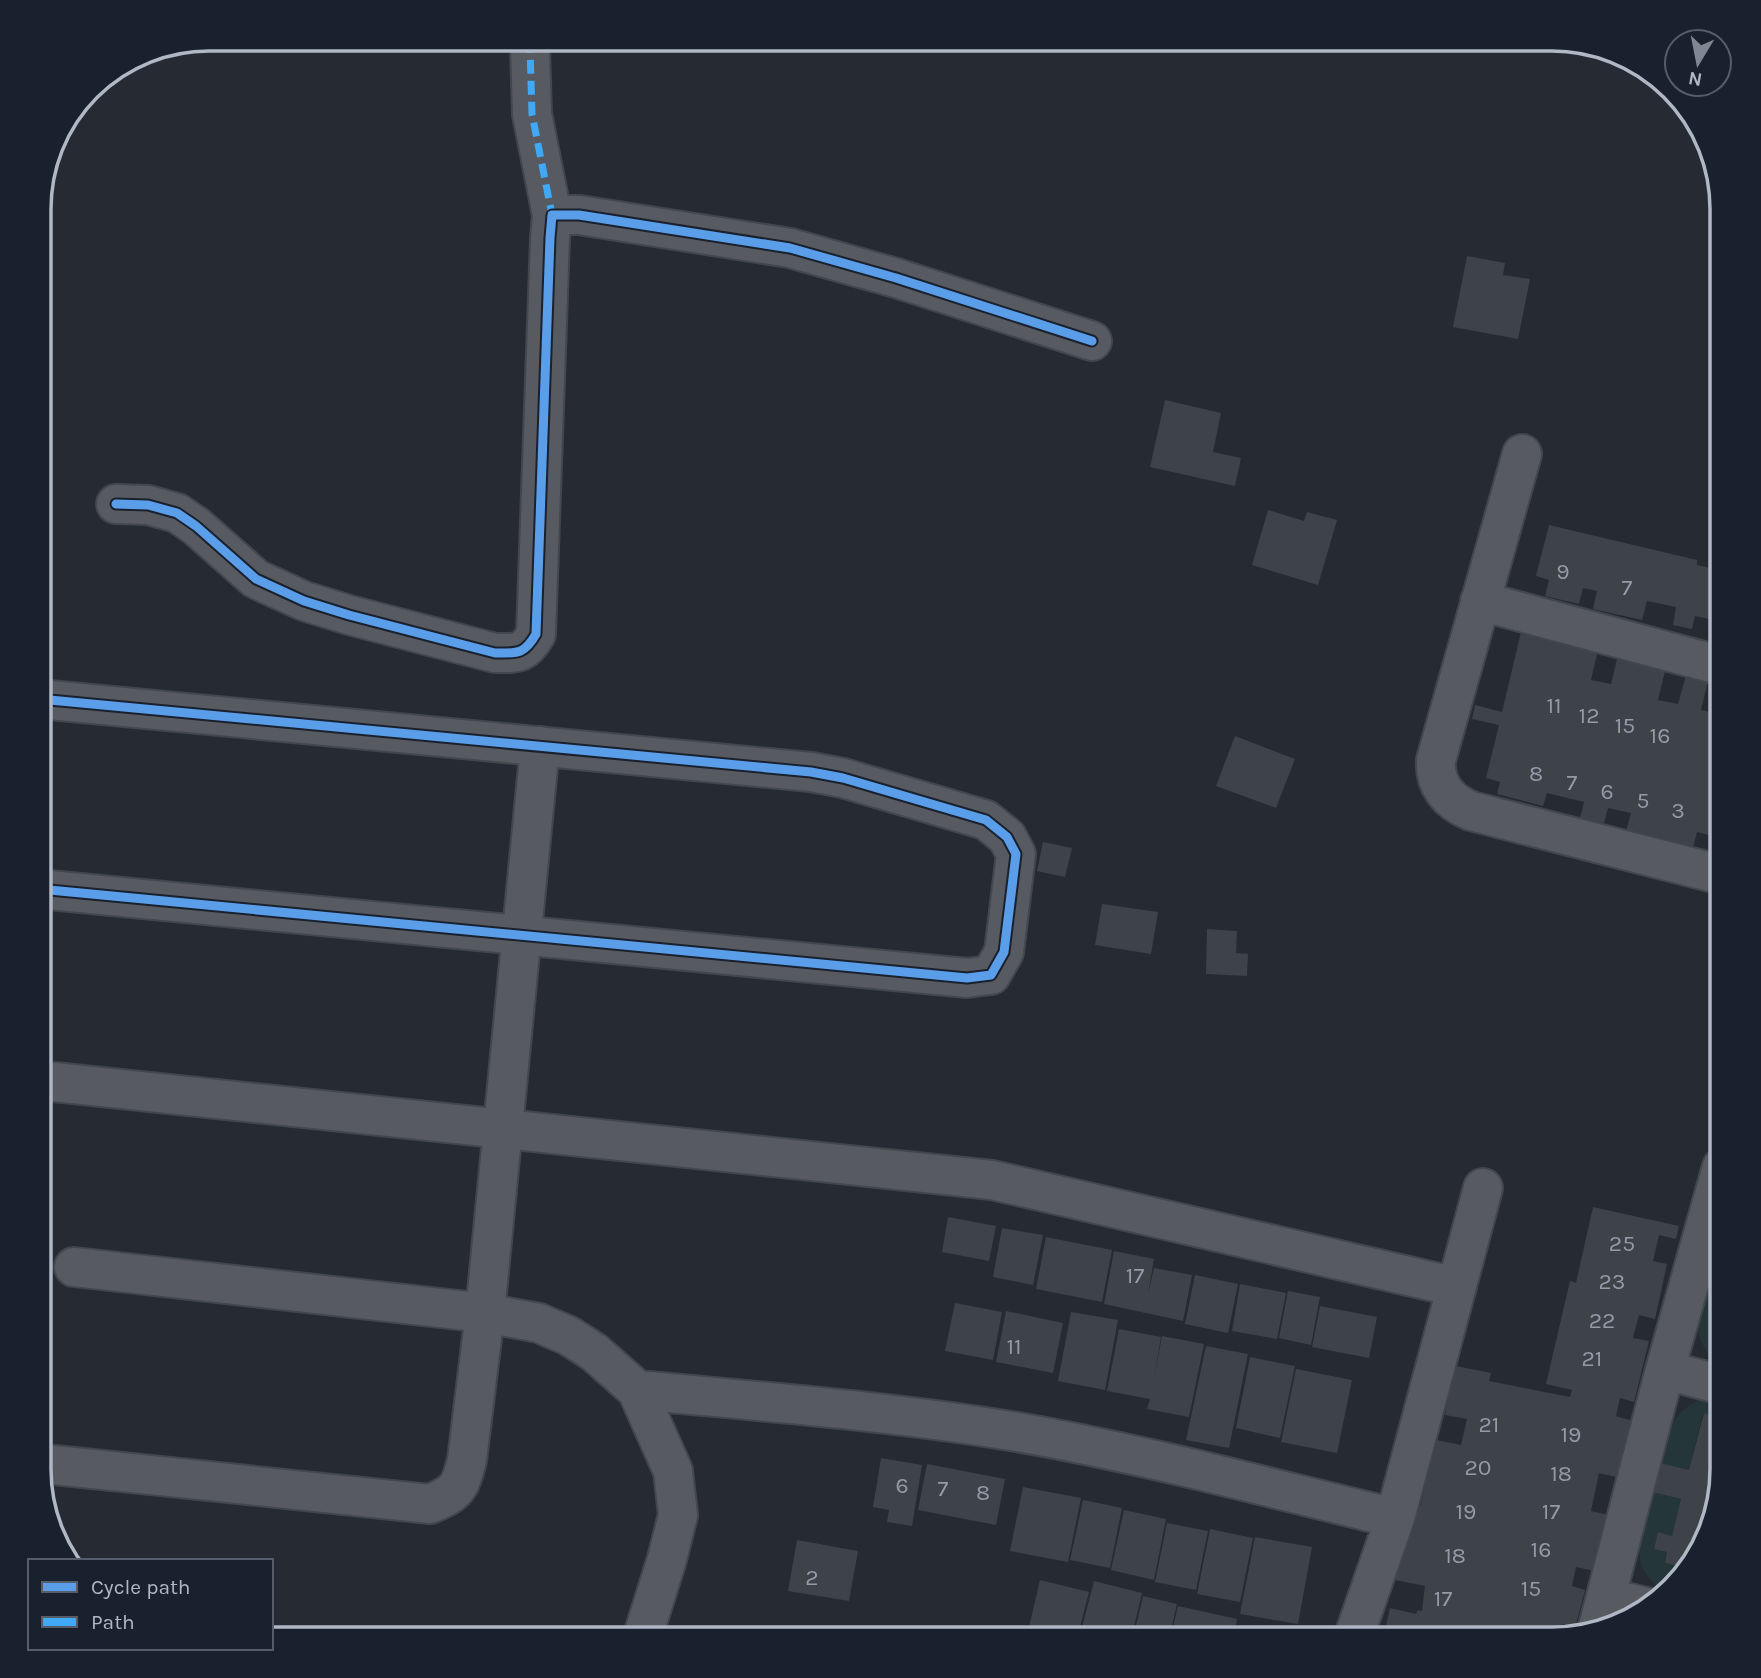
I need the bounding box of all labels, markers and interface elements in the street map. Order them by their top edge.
north arrow [1663,28,1733,98]
text: N [1687,67,1704,91]
house number: 9 [1556,558,1570,585]
house number: 7 [1622,574,1633,601]
house number: 11 [1546,692,1562,719]
house number: 12 [1579,702,1599,729]
house number: 15 [1615,712,1635,739]
house number: 16 [1650,722,1670,749]
house number: 8 [1529,760,1543,787]
house number: 7 [1567,769,1578,796]
house number: 6 [1600,778,1614,805]
house number: 5 [1637,787,1649,814]
house number: 3 [1671,797,1685,824]
house number: 25 [1609,1230,1635,1257]
house number: 17 [1126,1262,1144,1289]
house number: 23 [1599,1268,1625,1295]
house number: 22 [1589,1307,1615,1334]
house number: 11 [1006,1333,1022,1360]
house number: 21 [1582,1345,1602,1372]
house number: 21 [1479,1411,1499,1438]
house number: 19 [1561,1421,1581,1448]
house number: 20 [1465,1454,1491,1481]
house number: 18 [1550,1460,1572,1487]
house number: 6 [895,1472,909,1499]
house number: 7 [938,1475,949,1502]
house number: 8 [976,1479,990,1506]
house number: 19 [1456,1498,1476,1525]
house number: 17 [1542,1498,1560,1525]
house number: 16 [1531,1536,1551,1563]
house number: 18 [1444,1542,1466,1569]
legend [28,1559,273,1650]
house number: 2 [805,1564,819,1591]
text: Cycle path [91,1575,191,1599]
house number: 15 [1521,1575,1541,1602]
house number: 17 [1434,1585,1452,1612]
text: Path [91,1610,135,1634]

